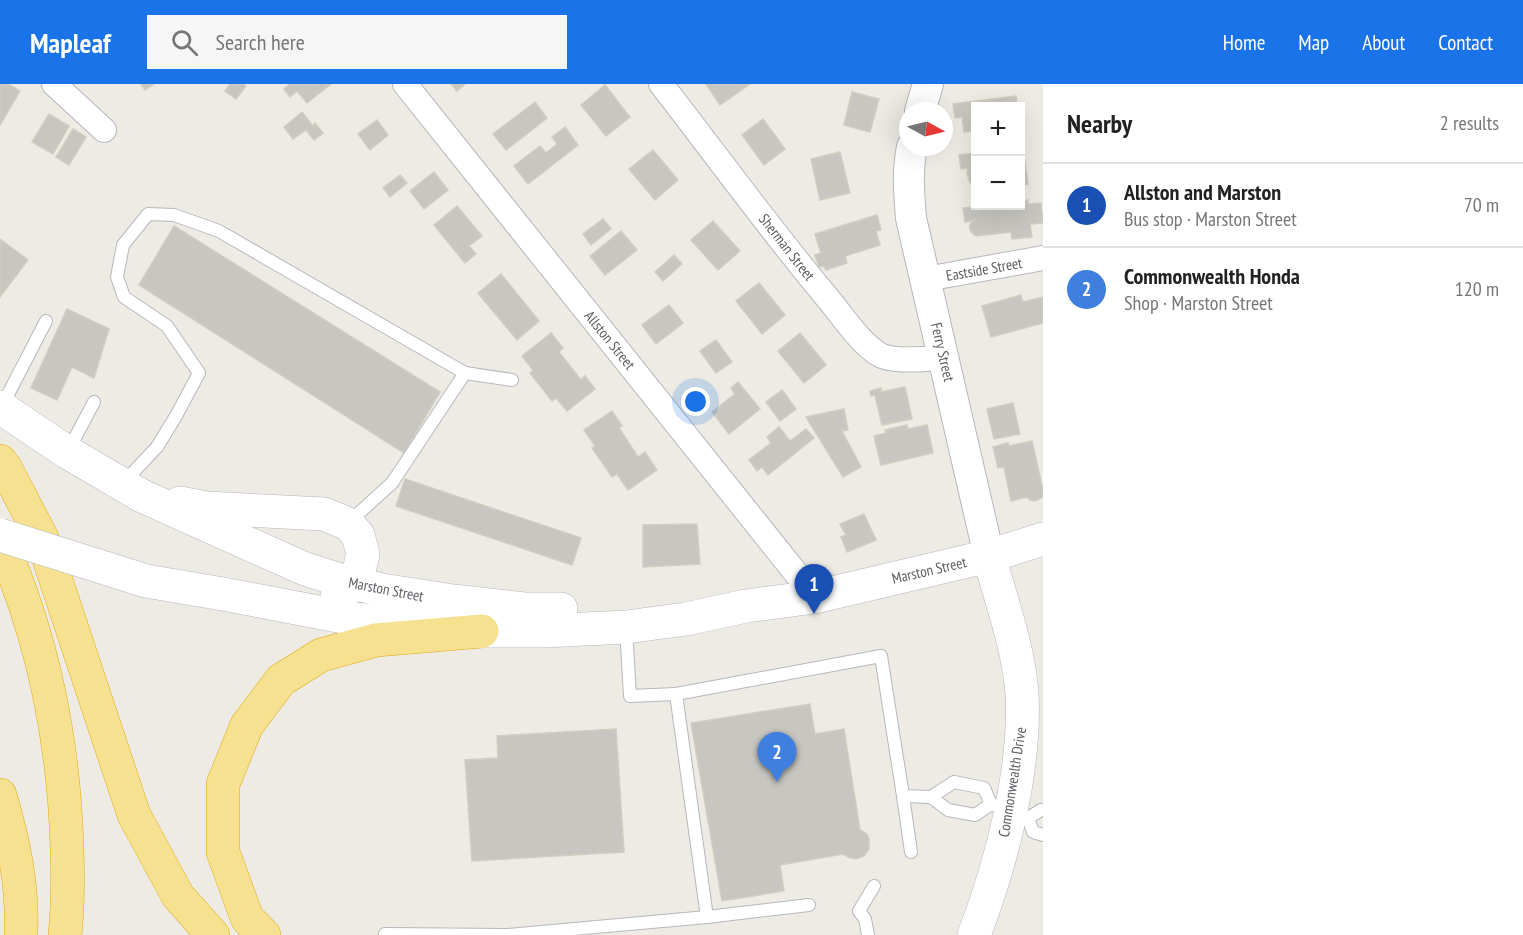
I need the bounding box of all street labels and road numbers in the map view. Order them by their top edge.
street label: Sherman Street [755,210,819,284]
street label: Eastside Street [944,253,1024,285]
street label: Allston Street [580,307,640,373]
street label: Ferry Street [927,321,959,383]
street label: Marston Street [890,552,968,588]
street label: Marston Street [347,572,425,606]
street label: Commonwealth Drive [994,726,1030,838]

